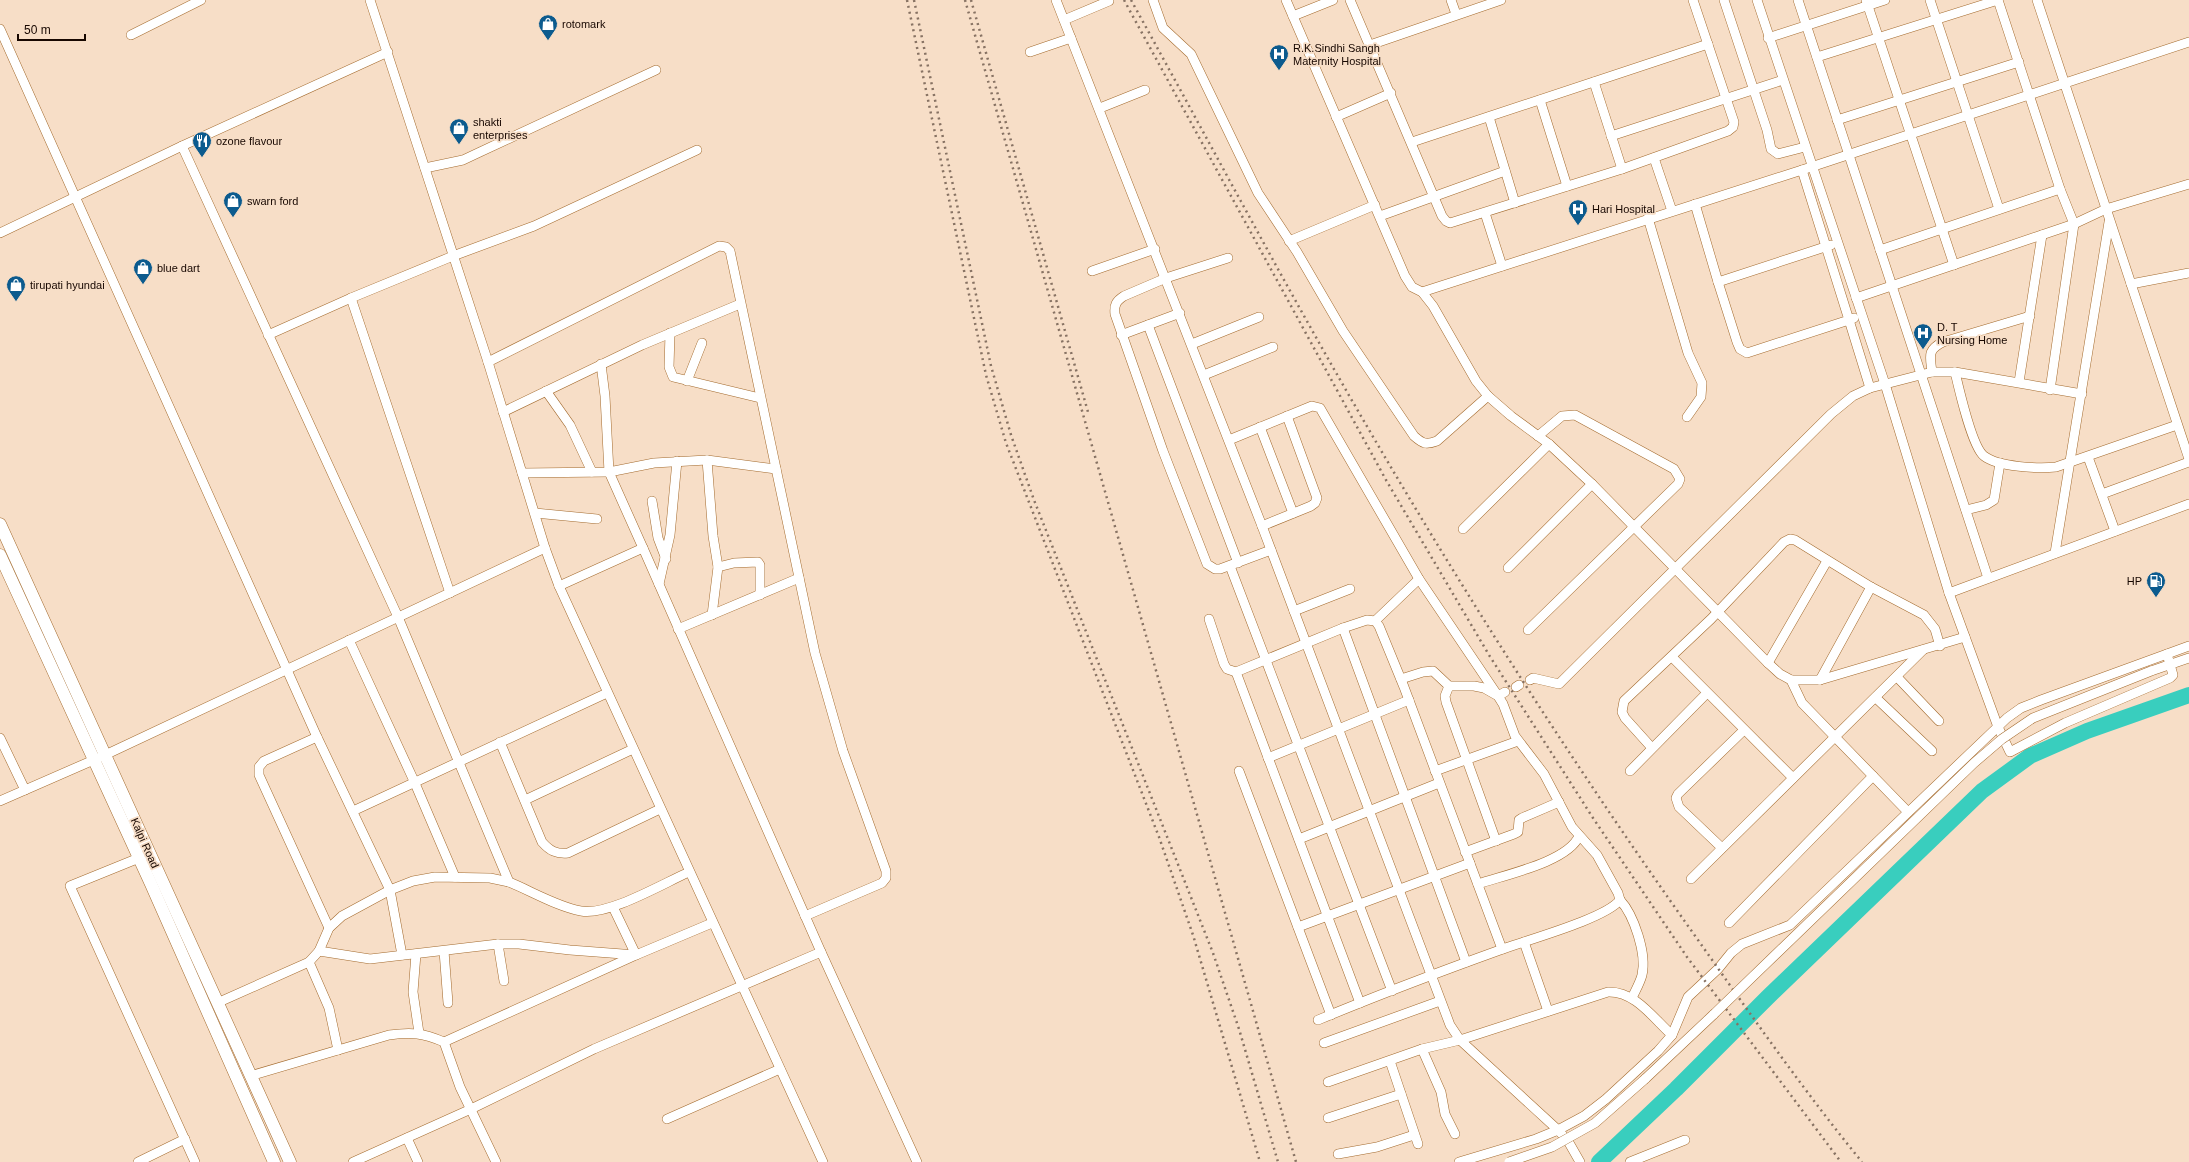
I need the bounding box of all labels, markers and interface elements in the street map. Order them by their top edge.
shop icon: rotomark [537,13,559,41]
scale bar [18,16,85,42]
place label: rotomark [562,18,606,30]
text: 50 m [24,23,51,37]
place label: R.K.Sindhi Sangh Maternity Hospital [1293,42,1381,67]
hospital icon: R.K.Sindhi Sangh Maternity Hospital [1268,43,1290,71]
place label: shakti enterprises [473,116,528,141]
shop icon: shakti enterprises [448,117,470,145]
restaurant icon: ozone flavour [191,130,213,158]
place label: ozone flavour [216,135,282,147]
shop icon: swarn ford [222,190,244,218]
place label: swarn ford [247,195,298,207]
hospital icon: Hari Hospital [1567,198,1589,226]
place label: Hari Hospital [1592,203,1655,215]
shop icon: blue dart [132,257,154,285]
place label: blue dart [157,262,200,274]
shop icon: tirupati hyundai [5,274,27,302]
place label: tirupati hyundai [30,279,105,291]
place label: D. T Nursing Home [1937,321,2007,346]
hospital icon: D. T Nursing Home [1912,322,1934,350]
fuel station icon: HP [2145,570,2167,598]
place label: HP [2127,575,2142,587]
street label: Kalpi Road [129,816,161,870]

